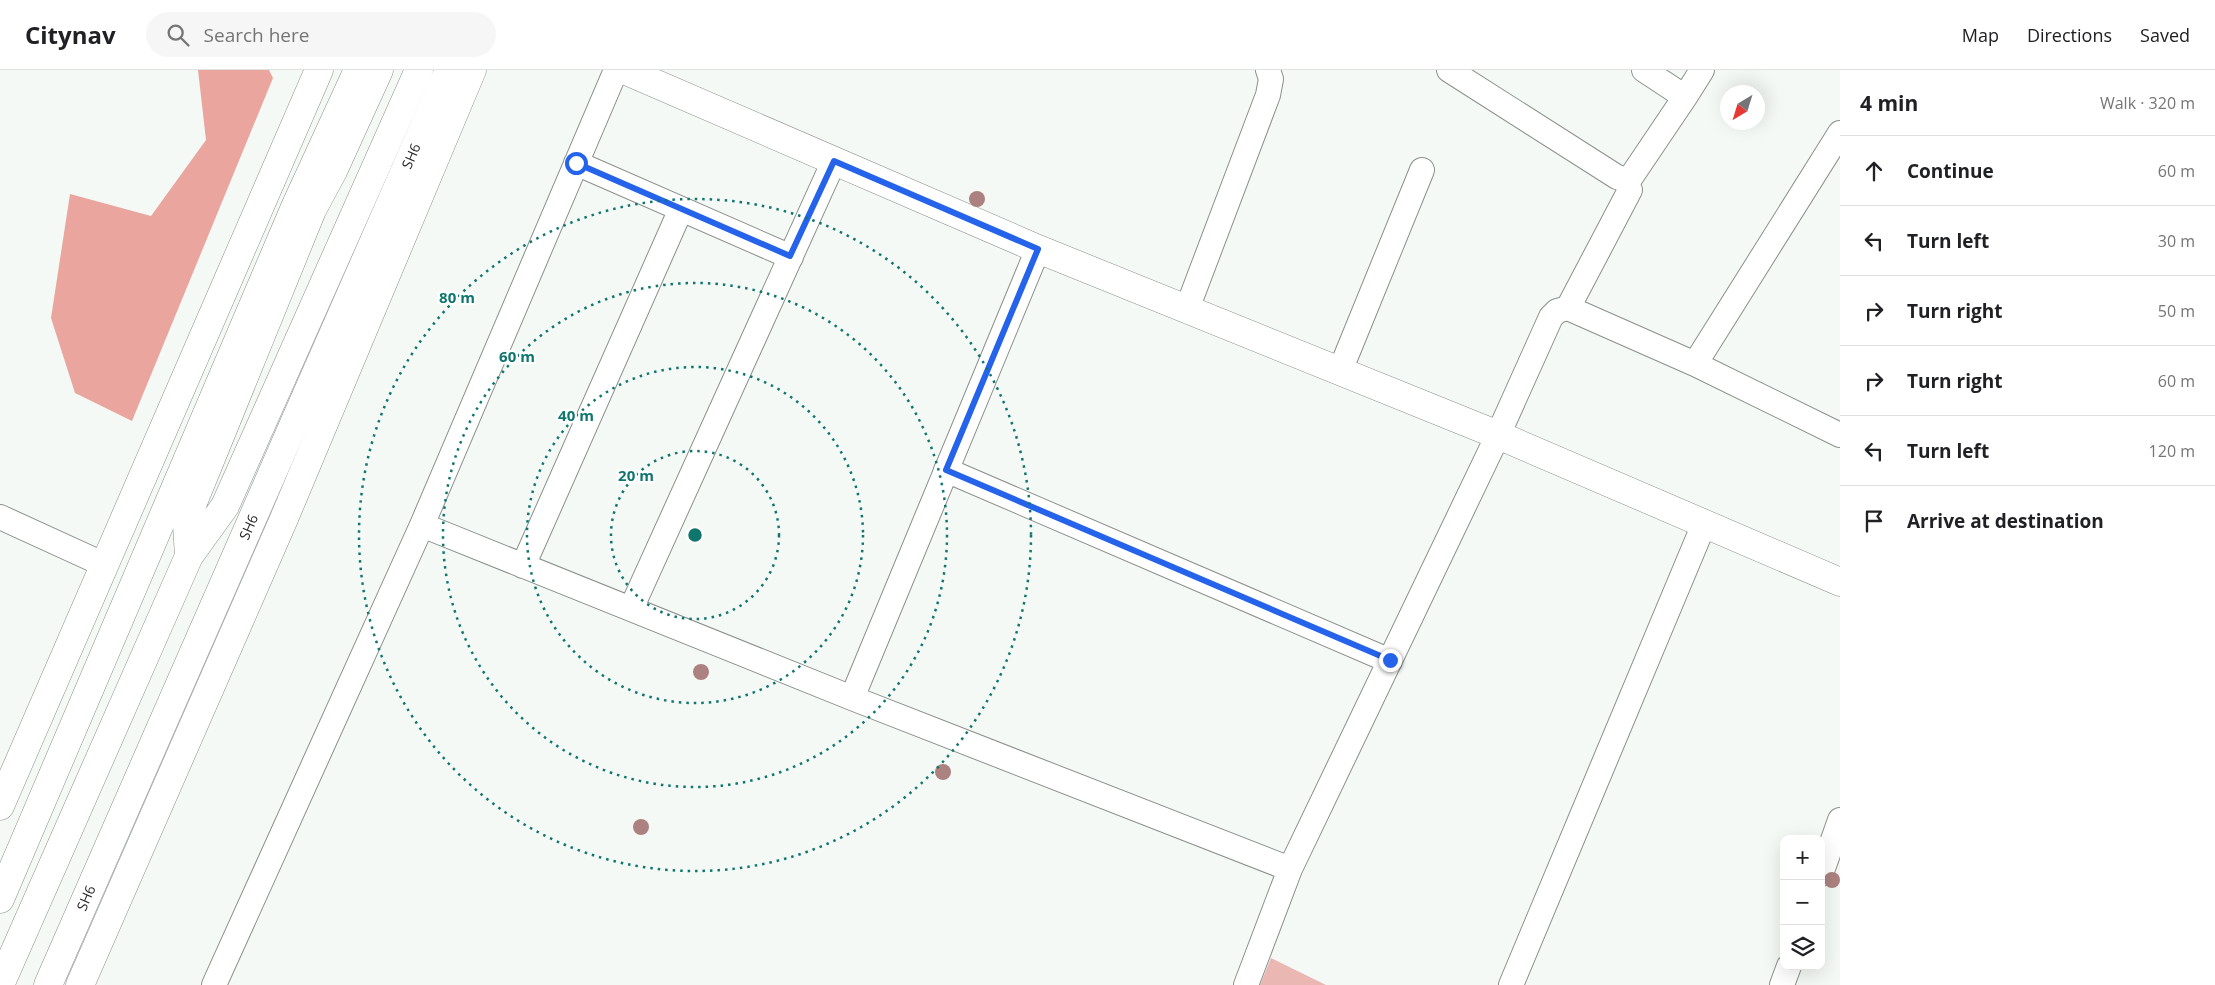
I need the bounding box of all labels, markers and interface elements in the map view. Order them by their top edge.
search box [146,12,496,57]
text: Citynav [25,18,116,51]
icon: search [164,21,192,49]
text: Search here [204,22,309,48]
text: Map [1962,23,1999,47]
text: Directions [2027,23,2112,47]
text: Saved [2140,23,2190,47]
north arrow [1720,85,1765,130]
text: 4 min [1860,89,1918,117]
text: Walk · 320 m [2100,92,2195,114]
street label: SH6 [397,140,425,172]
route start [565,152,588,175]
icon: ahead [1860,157,1888,185]
text: Continue [1907,158,1994,184]
text: 60 m [2158,160,2195,182]
icon: left [1860,227,1888,255]
text: Turn left [1907,228,1989,254]
text: 30 m [2158,230,2195,252]
text: 80 m [439,287,475,307]
icon: right [1860,297,1888,325]
text: Turn right [1907,298,2002,324]
text: 50 m [2158,300,2195,322]
text: 60 m [499,346,535,366]
icon: right [1860,367,1888,395]
text: Turn right [1907,368,2002,394]
text: 60 m [2158,370,2195,392]
text: 40 m [558,405,594,425]
icon: left [1860,437,1888,465]
text: Turn left [1907,438,1989,464]
text: 120 m [2149,440,2195,462]
text: 20 m [618,465,654,485]
icon: arrive [1860,507,1888,535]
text: Arrive at destination [1907,508,2104,534]
street label: SH6 [234,511,262,543]
centre of rings [686,526,704,544]
route end [1379,649,1402,672]
map controls [1780,835,1825,970]
button: + [1780,835,1825,880]
button: − [1780,880,1825,925]
street label: SH6 [72,882,100,914]
button: layers [1780,925,1825,970]

